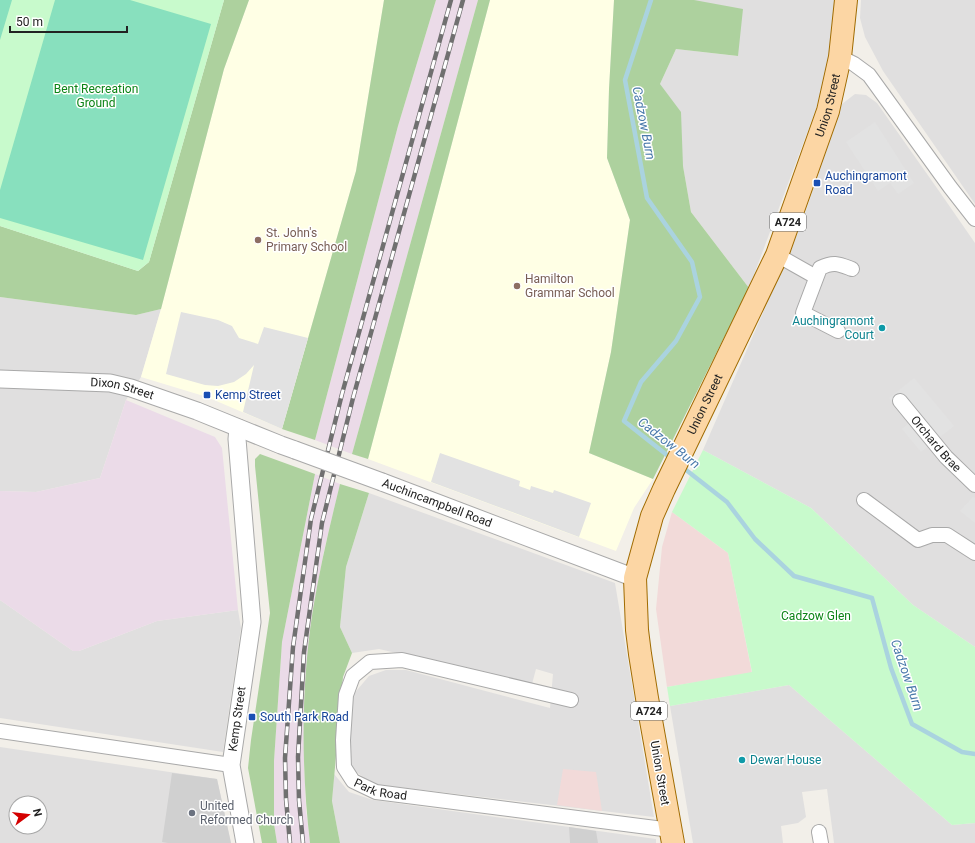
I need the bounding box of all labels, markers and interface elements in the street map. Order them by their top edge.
scale bar [10,8,127,34]
text: 50 m [16,15,43,29]
street label: Union Street [812,72,843,139]
park label: Bent Recreation Ground [54,82,138,110]
water label: Cadzow Burn [630,85,658,161]
place label: Auchingramont Road [825,169,907,197]
marker: Auchingramont Road [812,178,822,188]
road number: A724 [770,213,806,231]
place label: St. John's Primary School [266,226,347,254]
marker: St. John's Primary School [253,235,263,245]
place label: Hamilton Grammar School [525,272,615,300]
marker: Hamilton Grammar School [512,281,522,291]
place label: Auchingramont Court [792,314,874,342]
marker: Auchingramont Court [877,323,887,333]
street label: Union Street [684,372,725,437]
street label: Dixon Street [90,375,156,402]
place label: Kemp Street [215,388,281,402]
marker: Kemp Street [202,390,212,400]
street label: Orchard Brae [908,413,964,475]
water label: Cadzow Burn [635,414,703,472]
street label: Auchincampbell Road [380,476,494,530]
park label: Cadzow Glen [781,609,851,623]
water label: Cadzow Burn [888,637,926,713]
street label: Kemp Street [226,685,249,752]
road number: A724 [631,702,667,720]
place label: South Park Road [260,710,349,724]
marker: South Park Road [247,712,257,722]
street label: Union Street [647,740,673,807]
place label: Dewar House [750,753,821,767]
marker: Dewar House [737,755,747,765]
street label: Park Road [352,775,408,803]
north arrow [8,795,48,835]
place label: United Reformed Church [200,799,293,827]
text: N [30,807,45,818]
marker: United Reformed Church [187,808,197,818]

